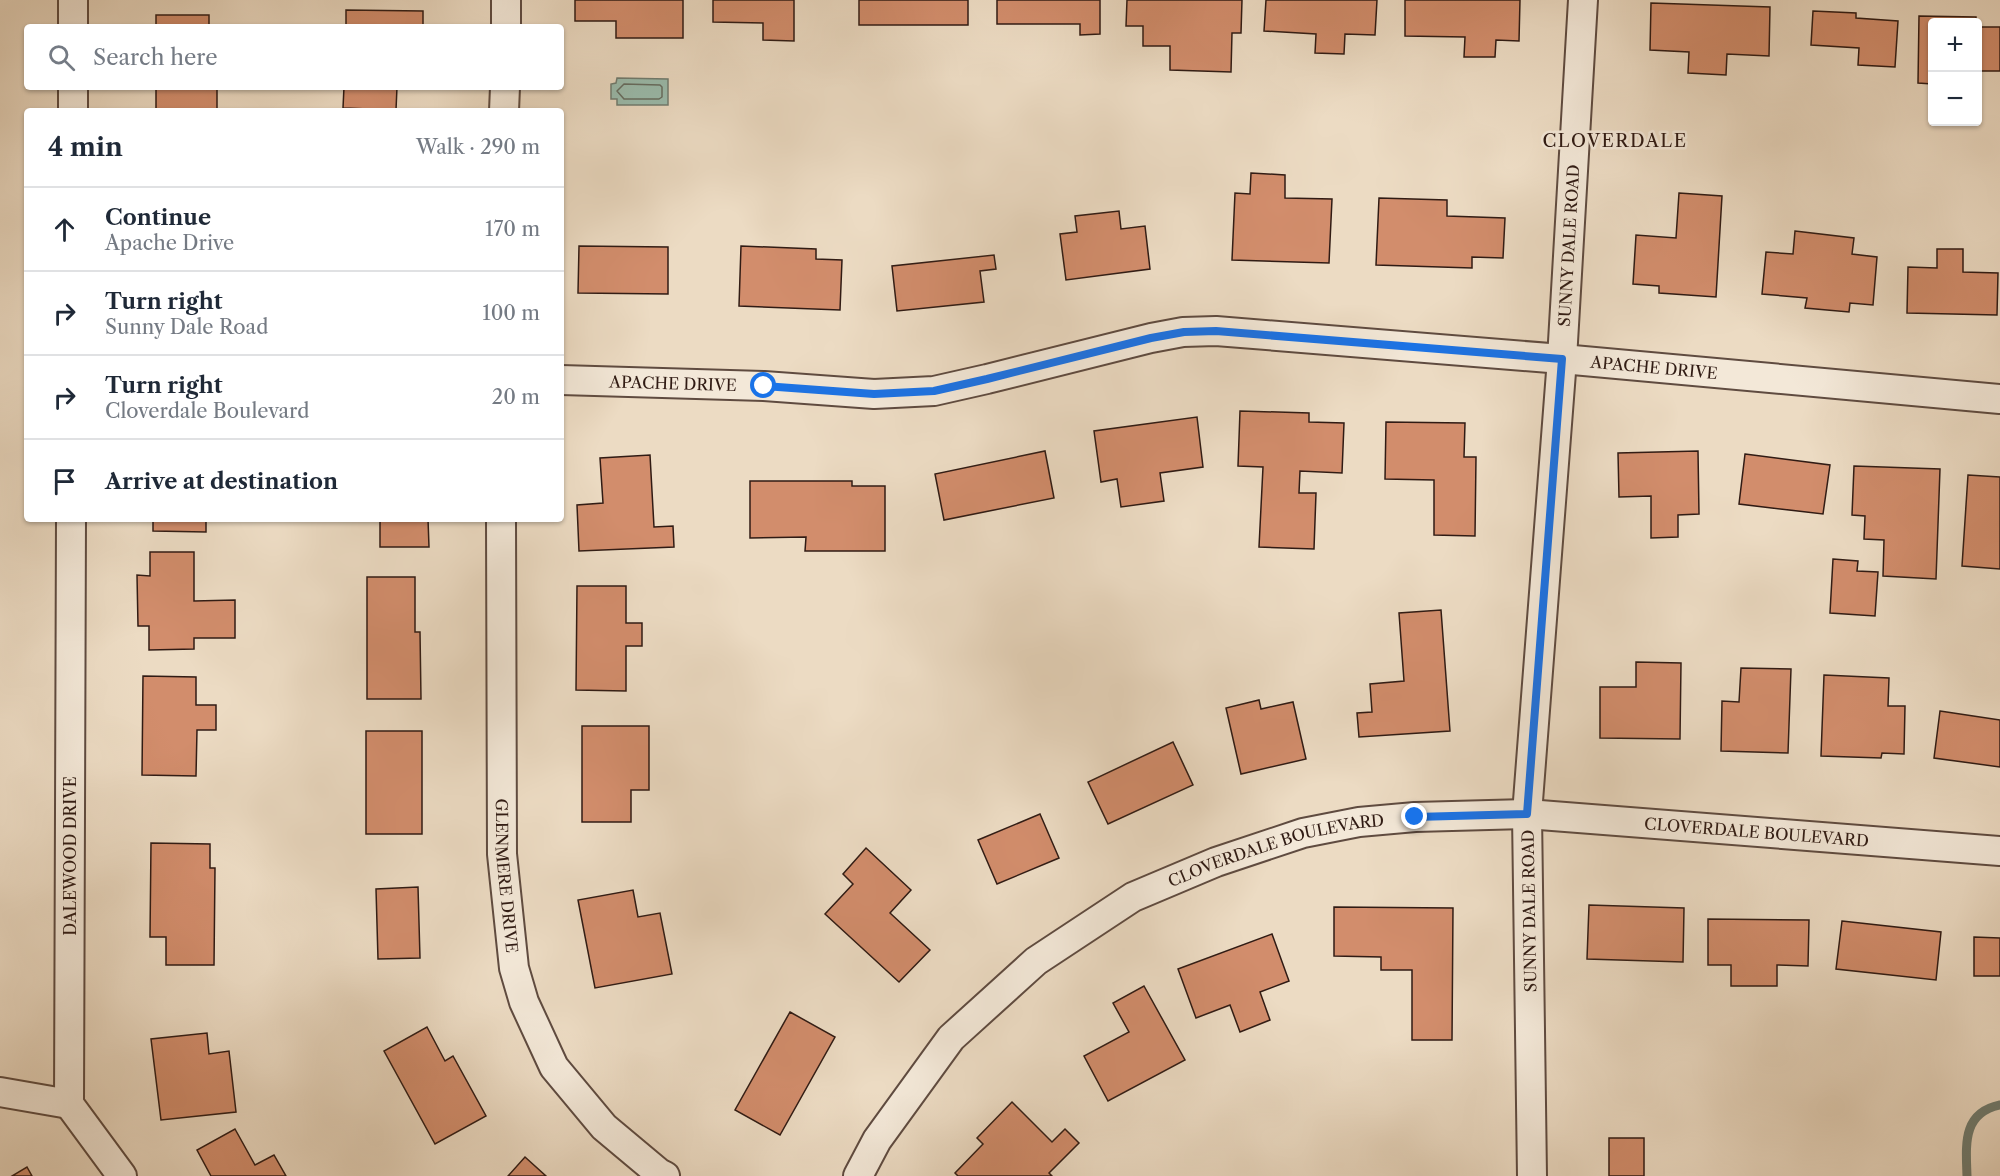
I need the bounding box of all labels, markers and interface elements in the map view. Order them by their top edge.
map controls [1928,18,1982,126]
button: + [1928,18,1982,72]
search box [24,24,564,90]
icon: search [45,41,78,74]
text: Search here [93,44,218,71]
button: − [1928,72,1982,126]
district label: CLOVERDALE [1542,130,1688,152]
text: 4 min [48,131,123,163]
text: Walk · 290 m [416,135,540,159]
street label: SUNNY DALE ROAD [1554,164,1583,327]
text: Continue [105,204,211,231]
icon: ahead [48,213,81,246]
text: 170 m [485,217,540,241]
text: Apache Drive [105,231,234,255]
text: Turn right [105,288,223,315]
icon: right [48,297,81,330]
text: 100 m [482,301,540,325]
text: Sunny Dale Road [105,315,268,339]
street label: APACHE DRIVE [1589,352,1718,383]
street label: APACHE DRIVE [608,371,737,395]
text: Turn right [105,372,223,399]
route start [750,372,776,398]
icon: right [48,381,81,414]
text: 20 m [492,385,540,409]
text: Cloverdale Boulevard [105,399,309,423]
icon: arrive [48,465,81,498]
text: Arrive at destination [105,468,338,495]
street label: DALEWOOD DRIVE [60,776,80,936]
street label: GLENMERE DRIVE [491,798,522,954]
route end [1401,803,1427,829]
street label: CLOVERDALE BOULEVARD [1165,810,1385,891]
street label: CLOVERDALE BOULEVARD [1644,813,1870,851]
street label: SUNNY DALE ROAD [1518,830,1540,992]

